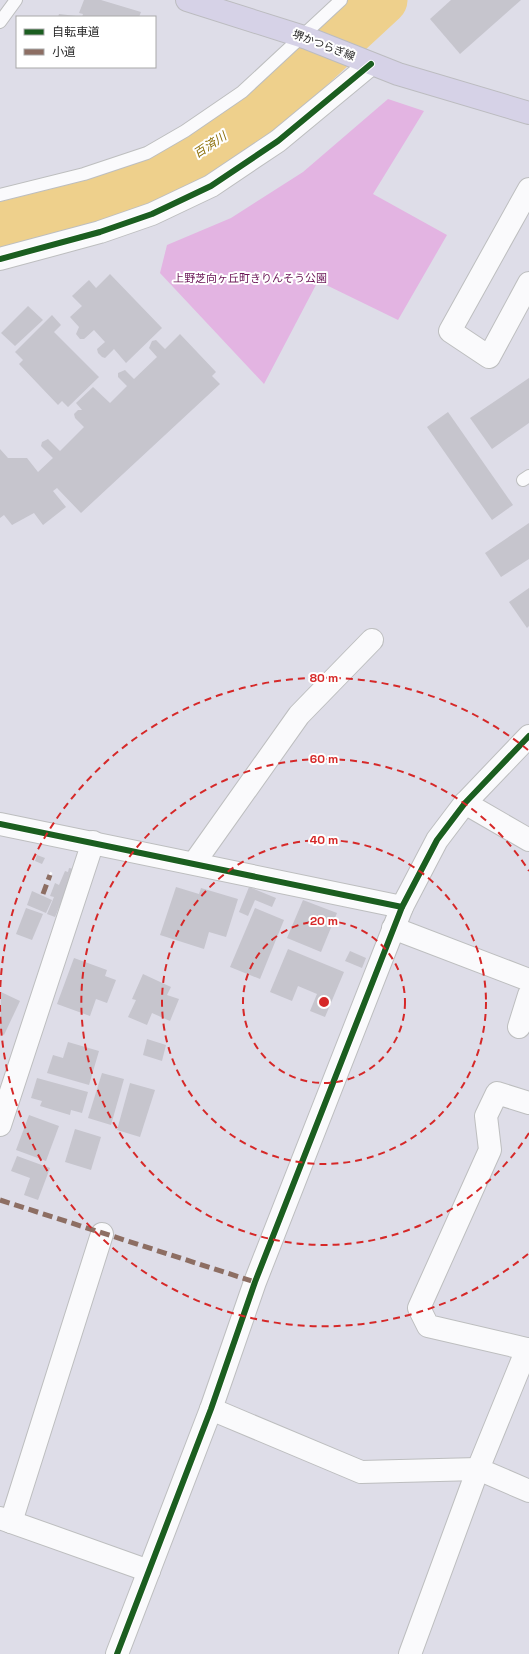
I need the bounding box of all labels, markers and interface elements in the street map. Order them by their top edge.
legend [16,16,156,68]
text: 自転車道 [52,24,100,40]
street label: 堺かつらぎ線 [291,27,357,63]
text: 小道 [52,44,76,60]
water label: 百済川 [191,127,231,162]
park label: 上野芝向ヶ丘町きりんそう公園 [173,271,327,285]
text: 80 m [310,670,338,686]
text: 60 m [310,751,338,767]
text: 40 m [310,832,338,848]
text: 20 m [310,913,338,929]
centre of rings [317,995,331,1009]

